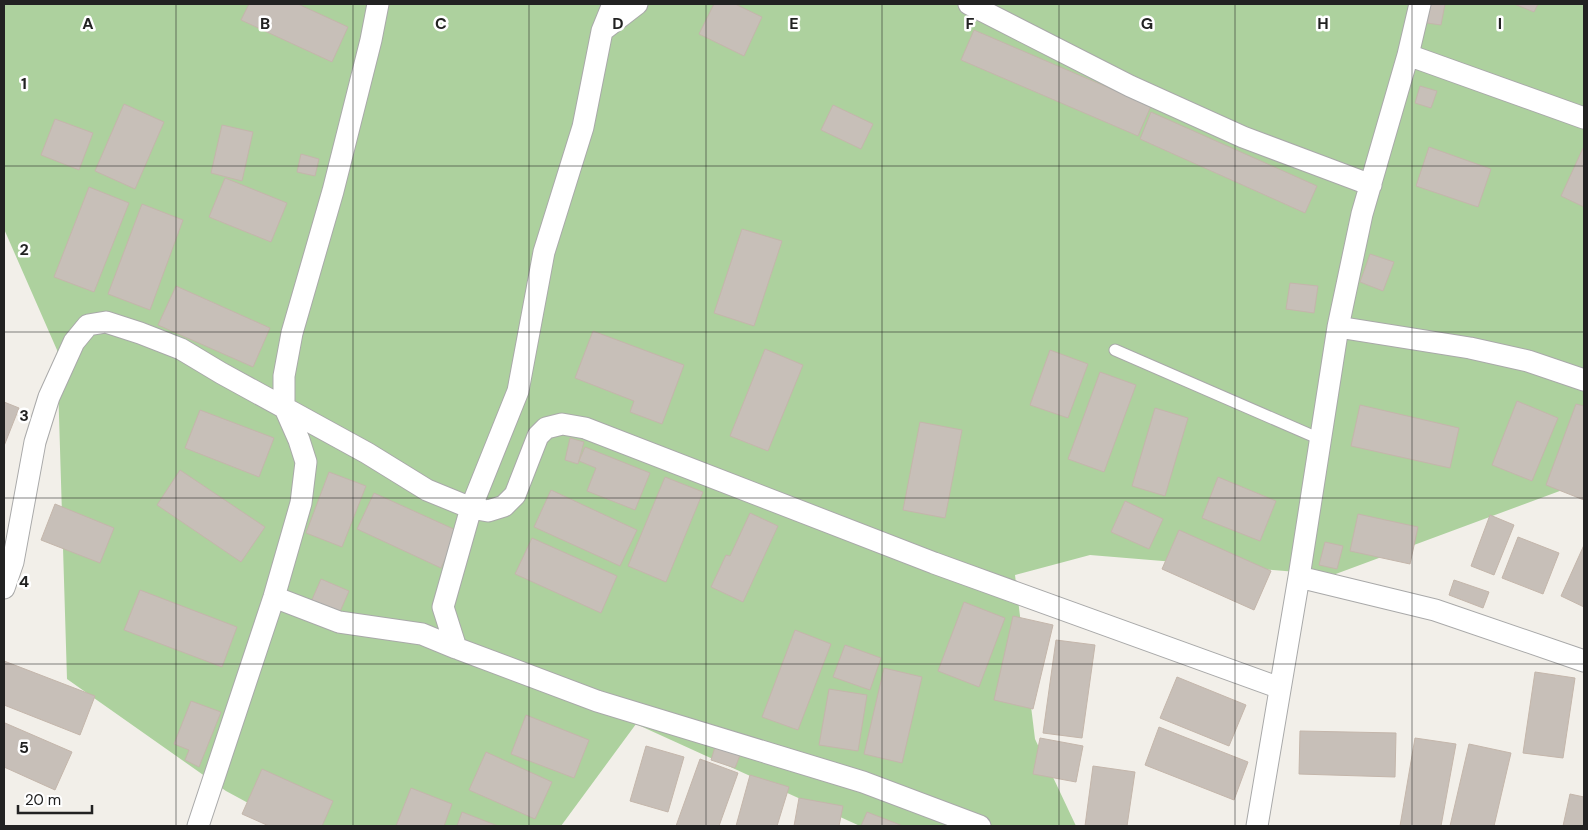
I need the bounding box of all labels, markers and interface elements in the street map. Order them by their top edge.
text: A [82,13,94,34]
text: B [260,13,270,34]
text: C [435,13,447,34]
text: D [612,13,624,34]
text: E [789,13,799,34]
text: F [966,13,975,34]
text: G [1141,13,1153,34]
text: H [1317,13,1329,34]
text: I [1498,13,1502,34]
text: 1 [21,73,27,94]
text: 2 [19,239,29,260]
text: 3 [19,405,29,426]
text: 4 [19,571,29,592]
text: 5 [19,737,29,758]
scale bar [18,782,91,814]
text: 20 m [25,790,61,810]

